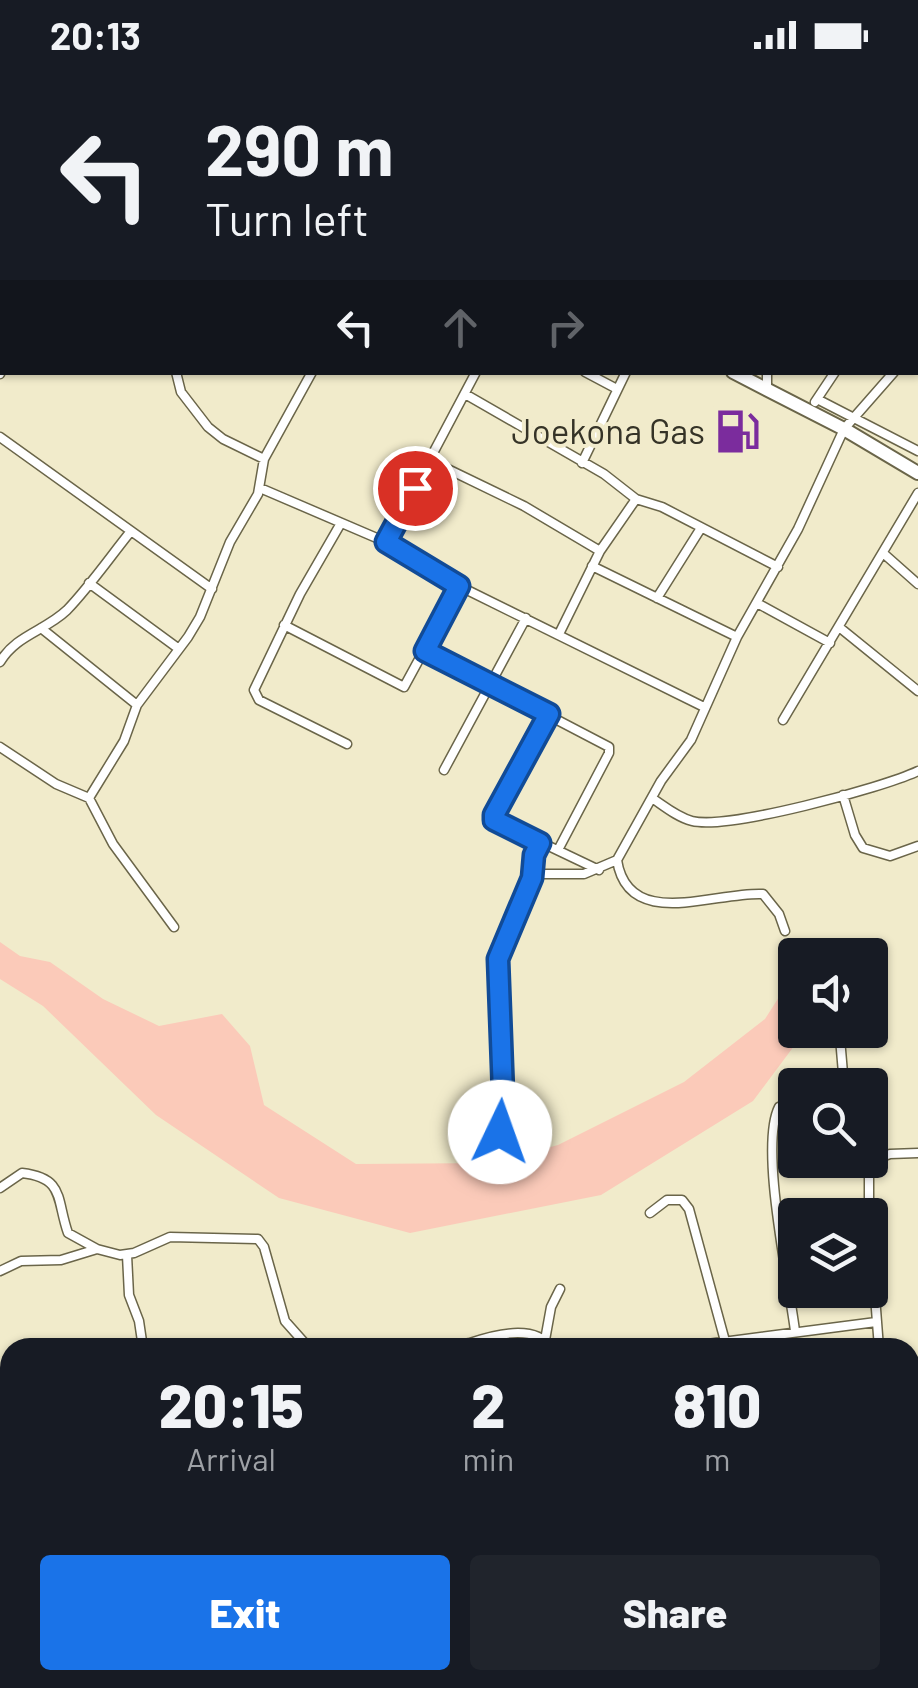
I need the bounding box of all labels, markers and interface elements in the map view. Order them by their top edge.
text: 20:13 [50,12,141,58]
text: 290 m [205,106,394,190]
icon: left [40,110,170,240]
text: Turn left [205,191,369,245]
icon: left [328,300,383,355]
icon: ahead [433,300,488,355]
icon: right [538,300,593,355]
fuel station icon: Joekona Gas [714,408,762,456]
place label: Joekona Gas [511,409,705,451]
pin [373,446,458,531]
icon: arrive [388,461,443,516]
map controls [778,938,888,1308]
button: sound [778,938,888,1048]
button: search [778,1068,888,1178]
position arrow [448,1080,552,1184]
button: layers [778,1198,888,1308]
text: 20:15 [159,1368,304,1440]
text: 2 [471,1368,505,1440]
text: 810 [673,1368,761,1440]
text: Arrival [186,1439,276,1477]
text: min [462,1439,514,1477]
text: m [704,1439,730,1477]
button: Exit [40,1555,450,1670]
button: Share [470,1555,880,1670]

